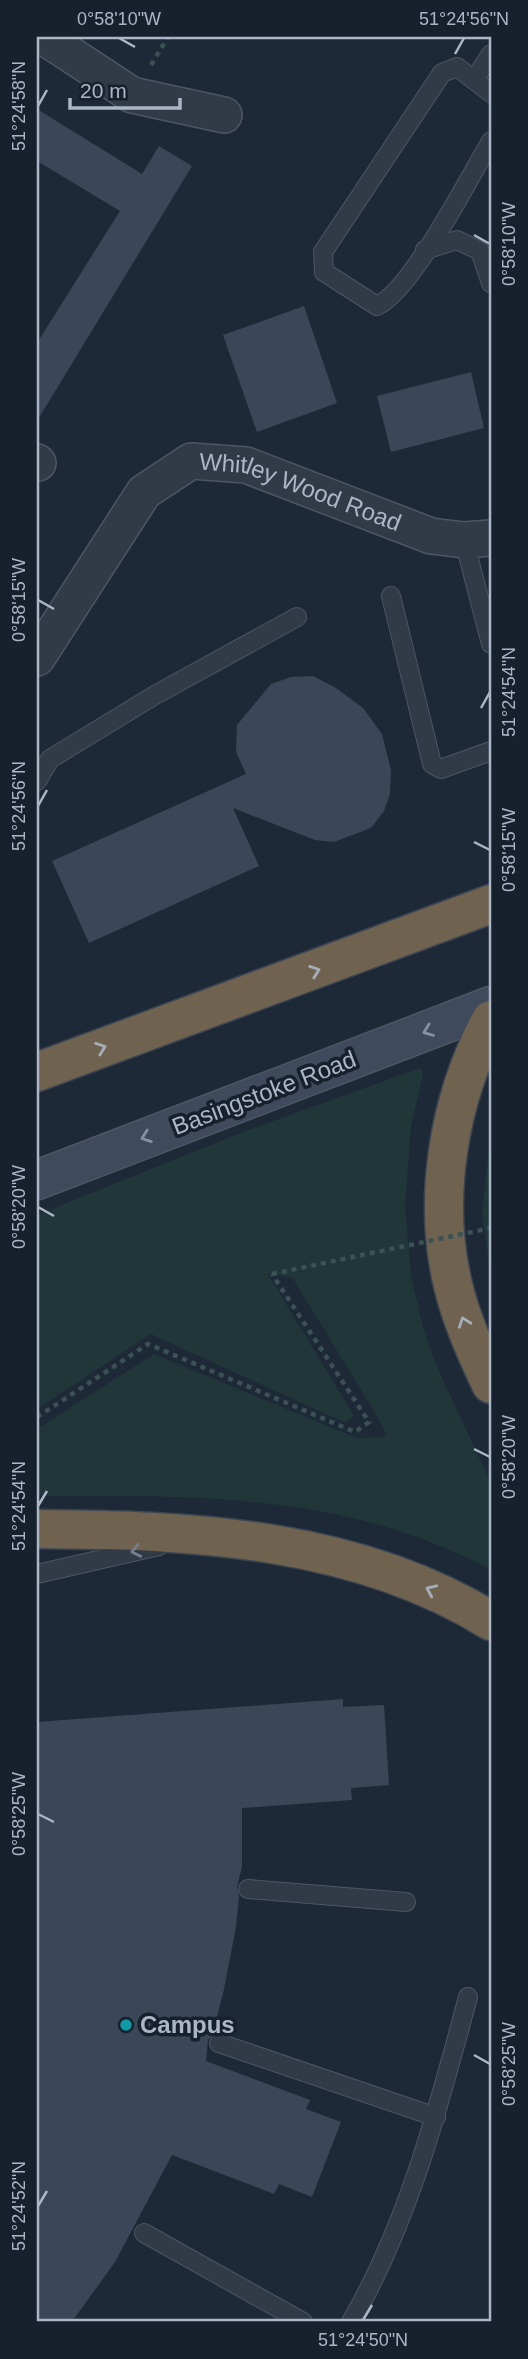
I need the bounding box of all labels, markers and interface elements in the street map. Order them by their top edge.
text: 0°58'10"W [77,9,161,29]
text: 51°24'56"N [419,9,509,29]
text: 51°24'58"N [9,61,29,151]
scale bar [70,66,180,110]
text: 20 m [80,79,127,102]
text: 0°58'10"W [499,202,519,286]
street label: Whitley Wood Road [198,448,405,536]
text: 0°58'15"W [9,558,29,642]
text: 51°24'54"N [499,647,519,737]
text: 51°24'56"N [9,761,29,851]
text: 0°58'15"W [499,808,519,892]
one-way arrow [308,965,320,979]
one-way arrow [422,1022,434,1036]
one-way arrow [94,1042,106,1056]
street label: Basingstoke Road [168,1045,360,1140]
one-way arrow [140,1128,152,1142]
text: 0°58'20"W [9,1165,29,1249]
one-way arrow [459,1316,473,1328]
text: 0°58'20"W [499,1415,519,1499]
text: 51°24'54"N [9,1461,29,1551]
one-way arrow [130,1542,142,1557]
one-way arrow [426,1584,438,1598]
text: 0°58'25"W [9,1772,29,1856]
place label: Campus [140,2011,235,2038]
marker: Campus [118,2017,134,2033]
text: 0°58'25"W [499,2022,519,2106]
text: 51°24'52"N [9,2161,29,2251]
text: 51°24'50"N [318,2330,408,2350]

